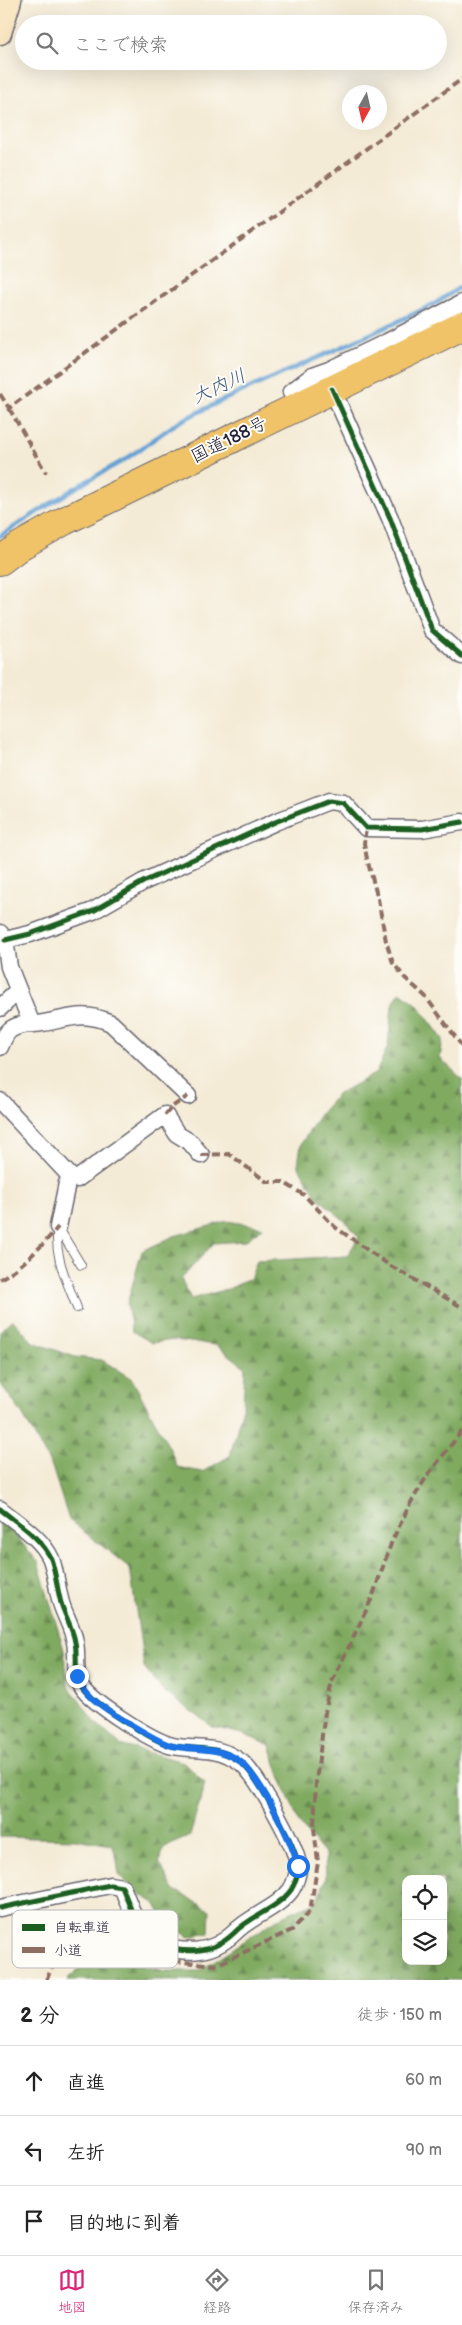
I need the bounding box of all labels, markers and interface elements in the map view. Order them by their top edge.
search box [15,15,447,70]
icon: search [33,29,61,57]
text: ここで検索 [73,34,168,57]
north arrow [342,85,387,130]
water label: 大内川 [188,365,250,409]
street label: 国道188号 [188,413,270,467]
route end [66,1665,89,1688]
route start [287,1855,310,1878]
map controls [402,1875,447,1965]
button: locate [402,1875,447,1920]
legend [12,1910,178,1968]
text: 自転車道 [54,1919,110,1936]
button: layers [402,1920,447,1965]
text: 小道 [54,1942,82,1959]
text: 2 分 [20,2003,59,2028]
text: 徒歩 · 150 m [357,2006,442,2025]
icon: ahead [20,2067,48,2095]
text: 60 m [405,2071,442,2090]
text: 直進 [67,2072,105,2095]
icon: left [20,2137,48,2165]
text: 90 m [406,2141,442,2160]
text: 左折 [67,2142,105,2165]
icon: arrive [20,2207,48,2235]
text: 目的地に到着 [67,2212,181,2235]
tab: 地図 [58,2266,86,2316]
tab: 経路 [203,2266,231,2316]
tab: 保存済み [348,2266,404,2316]

